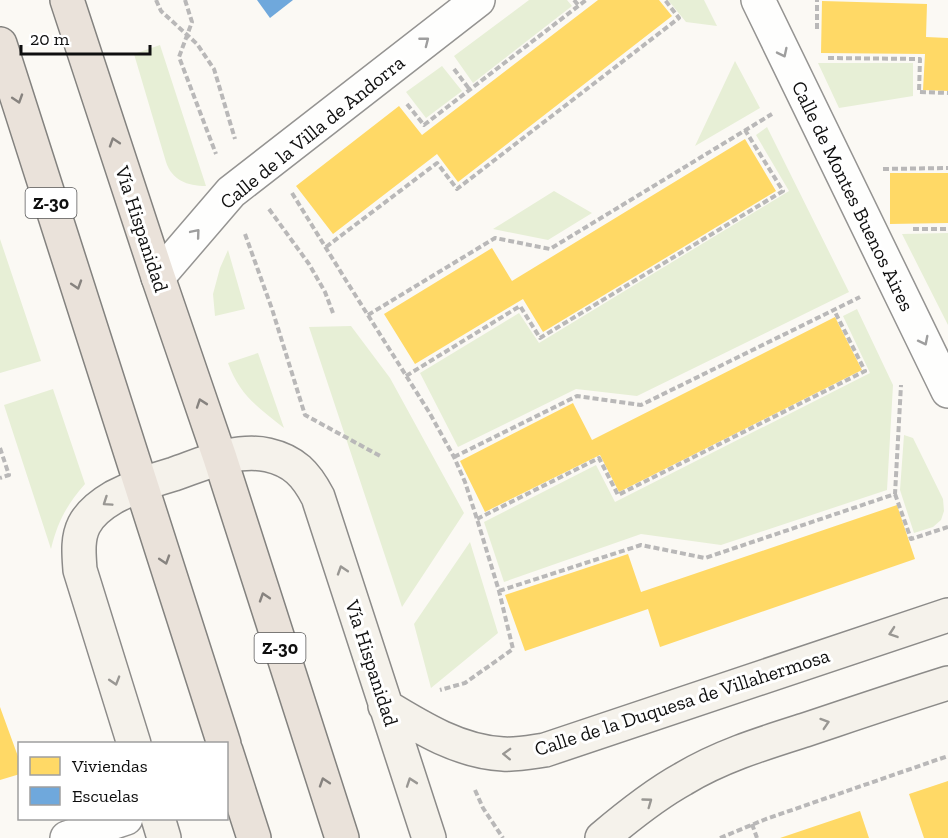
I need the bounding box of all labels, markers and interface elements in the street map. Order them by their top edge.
scale bar [21,18,150,56]
text: 20 m [30,28,70,50]
one-way arrow [419,38,430,49]
one-way arrow [776,46,787,57]
street label: Calle de la Villa de Andorra [215,50,409,214]
street label: Calle de Montes Buenos Aires [787,77,919,315]
one-way arrow [11,93,23,104]
one-way arrow [108,137,121,148]
street label: Vía Hispanidad [110,162,174,295]
road number: Z-30 [26,188,76,218]
one-way arrow [188,229,199,240]
one-way arrow [70,279,82,290]
one-way arrow [917,335,928,346]
one-way arrow [195,398,208,409]
one-way arrow [102,495,113,506]
one-way arrow [158,554,170,565]
one-way arrow [337,565,349,576]
one-way arrow [259,592,271,603]
street label: Vía Hispanidad [340,596,404,729]
one-way arrow [888,626,899,639]
road number: Z-30 [254,633,306,663]
street label: Calle de la Duquesa de Villahermosa [531,643,833,761]
one-way arrow [108,675,120,686]
one-way arrow [819,718,830,730]
legend [18,742,228,820]
one-way arrow [502,747,511,760]
text: Viviendas [71,755,148,777]
one-way arrow [319,777,331,788]
one-way arrow [406,777,418,788]
text: Escuelas [72,785,139,807]
one-way arrow [641,798,652,809]

